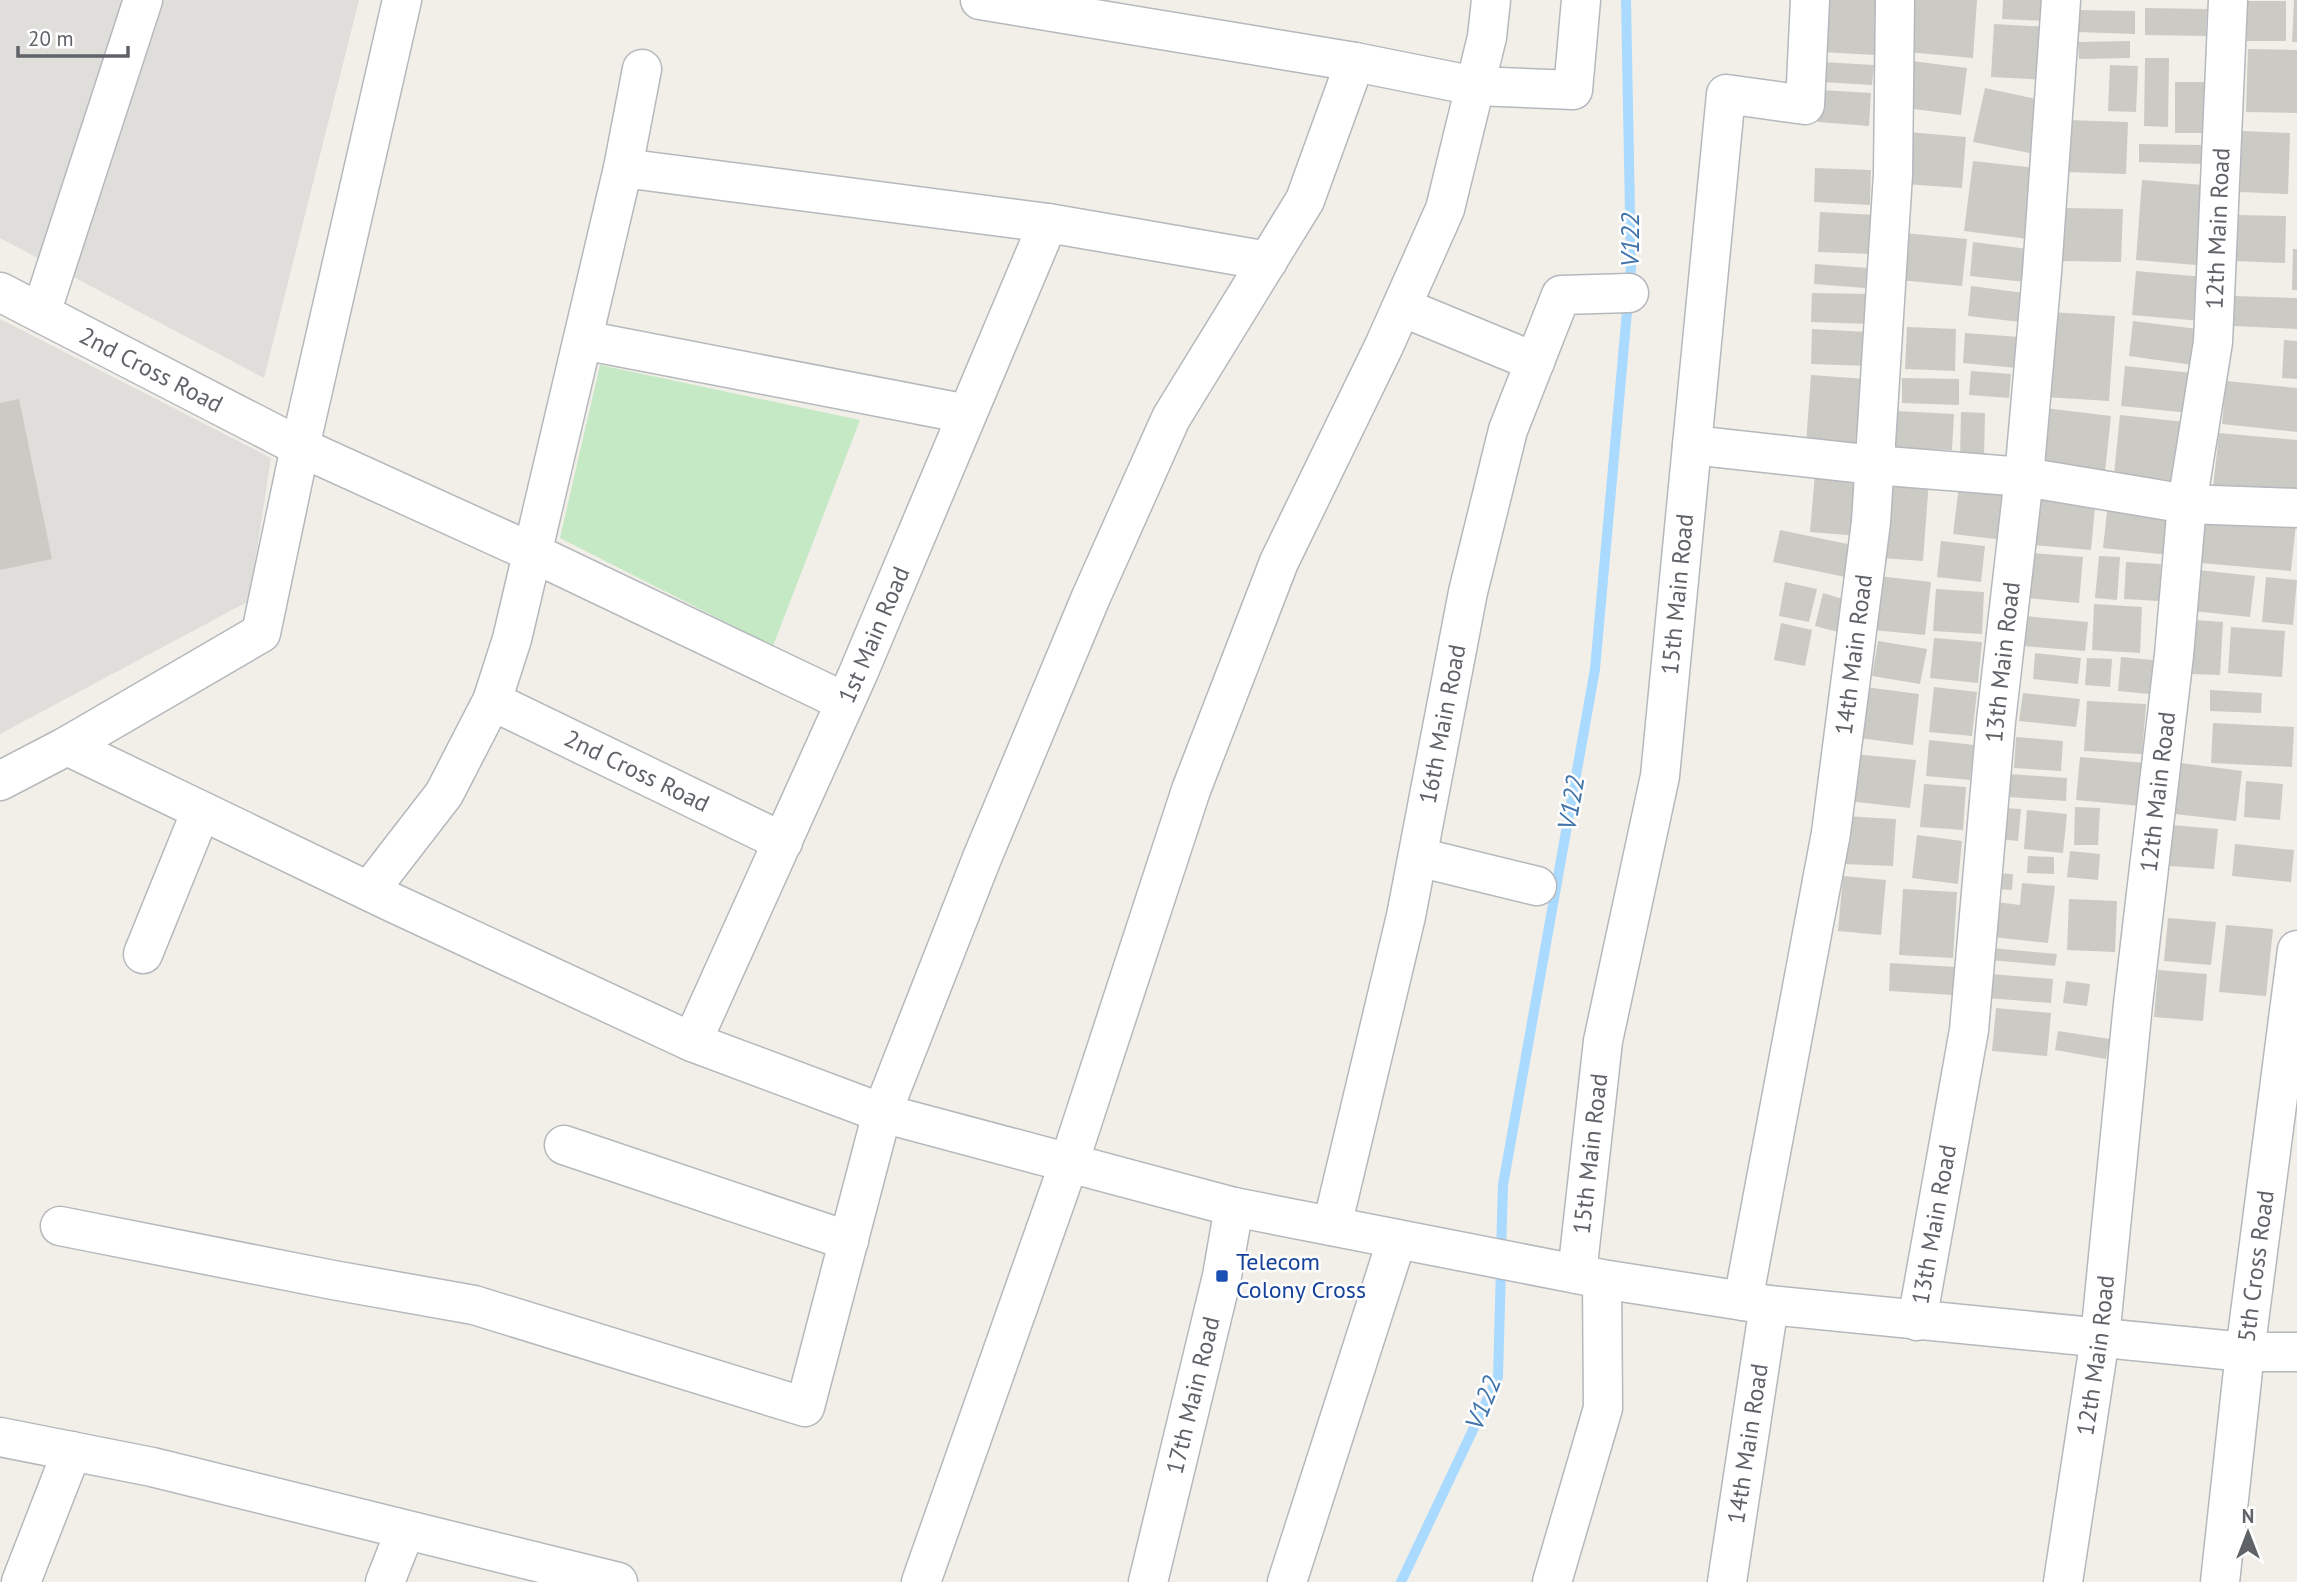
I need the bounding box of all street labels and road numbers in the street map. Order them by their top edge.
street label: 12th Main Road [2198,147,2237,310]
street label: 2nd Cross Road [74,320,228,419]
street label: 15th Main Road [1654,512,1700,676]
street label: 1st Main Road [831,562,916,708]
street label: 14th Main Road [1828,572,1879,737]
street label: 13th Main Road [1978,580,2027,744]
street label: 16th Main Road [1412,642,1473,806]
street label: 12th Main Road [2133,710,2182,874]
street label: 2nd Cross Road [560,722,715,819]
street label: 15th Main Road [1566,1072,1614,1236]
street label: 13th Main Road [1904,1142,1963,1307]
street label: 5th Cross Road [2230,1188,2281,1344]
street label: 12th Main Road [2069,1274,2121,1438]
street label: 17th Main Road [1159,1313,1227,1477]
street label: 14th Main Road [1720,1361,1775,1526]

